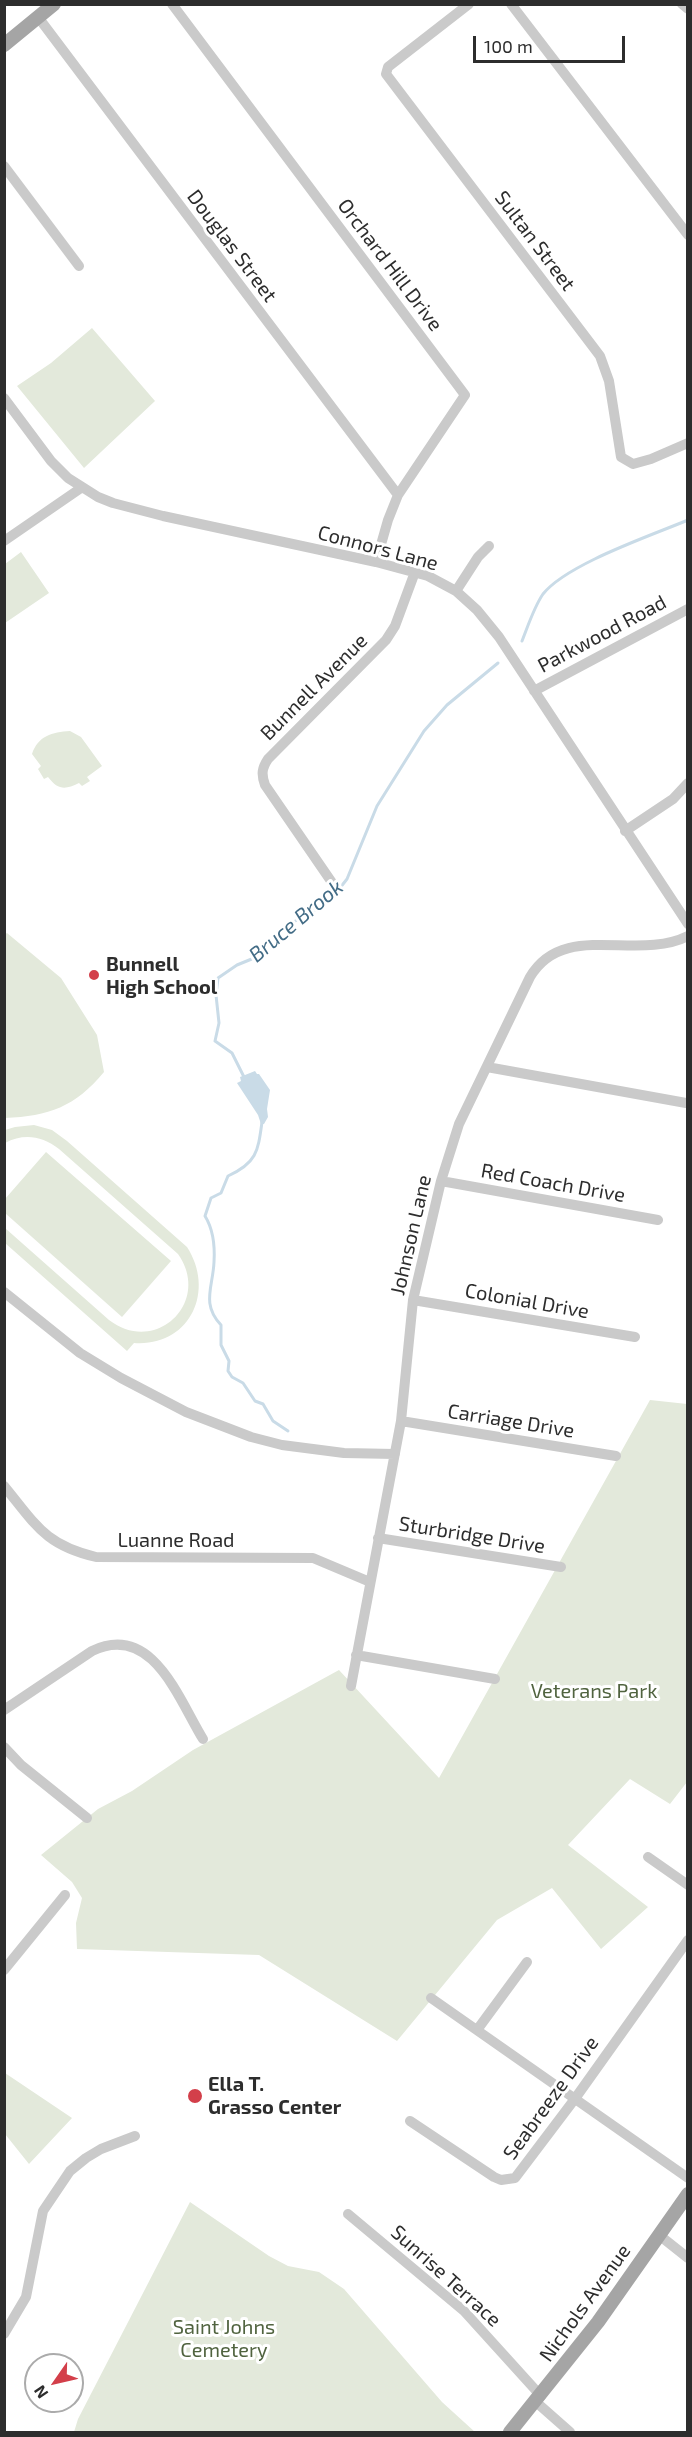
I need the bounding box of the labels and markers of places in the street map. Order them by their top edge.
place label: Bunnell High School [106,952,217,999]
marker: Bunnell High School [87,968,101,982]
place label: Ella T. Grasso Center [208,2072,341,2119]
marker: Ella T. Grasso Center [186,2087,204,2105]

